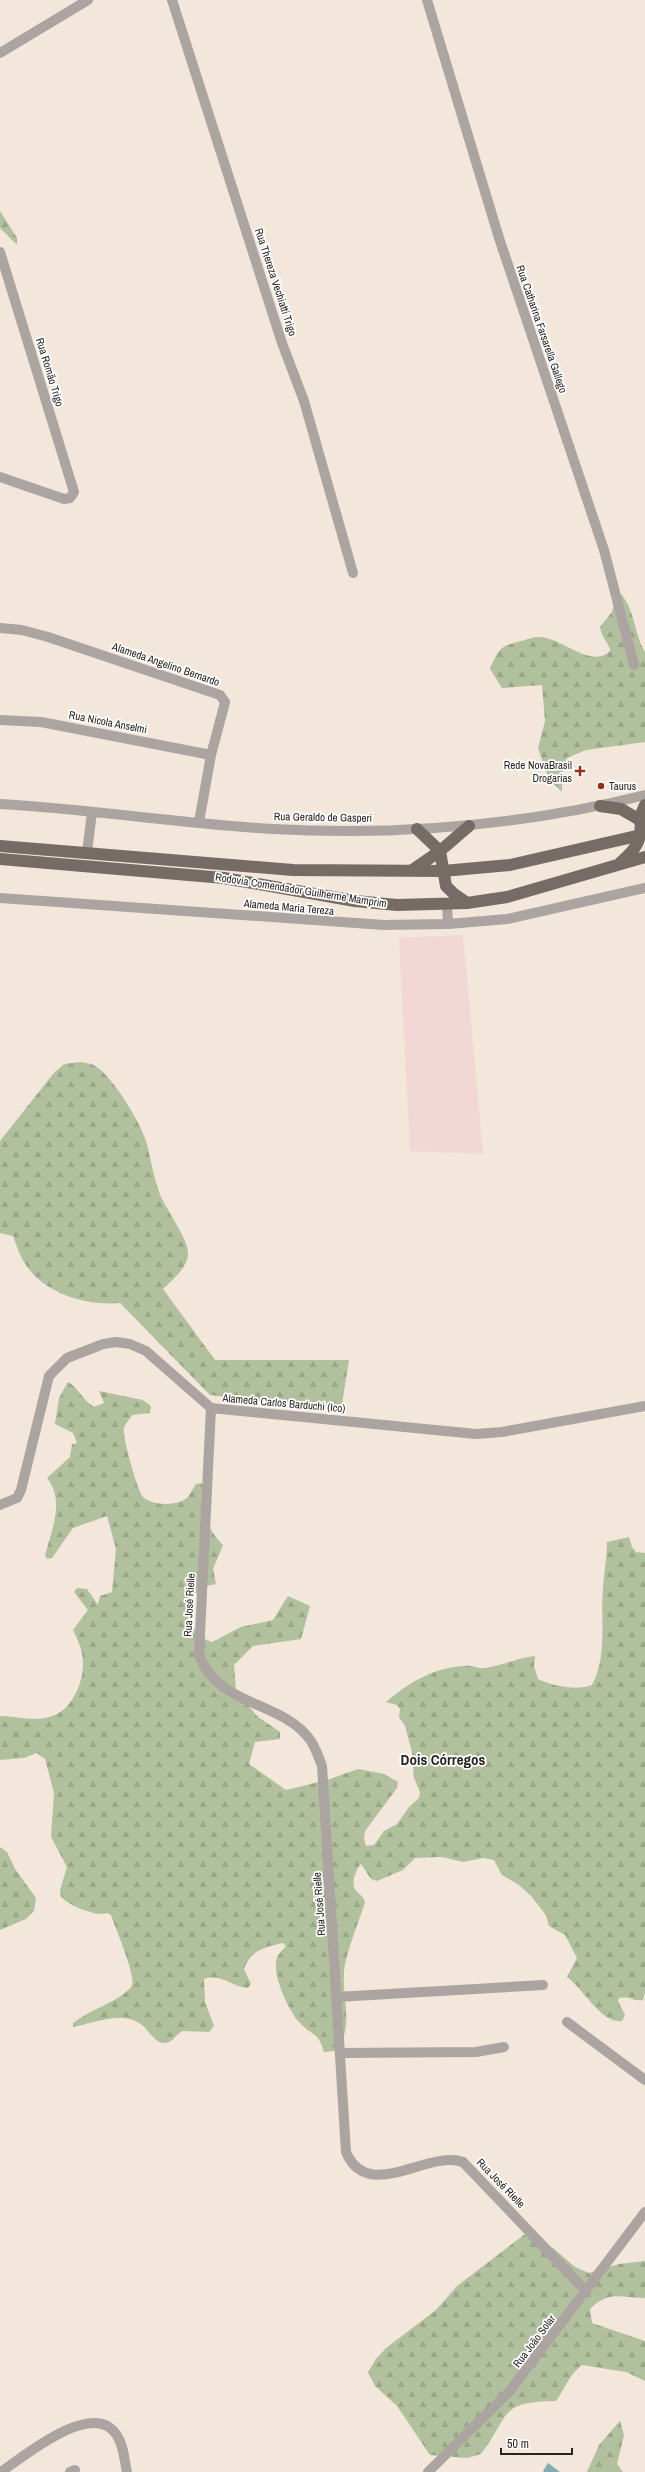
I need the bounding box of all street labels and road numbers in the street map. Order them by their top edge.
street label: Rua Thereza Vechiatti Trigo [252,226,300,338]
street label: Rua Catharina Farsarella Gallego [513,263,571,395]
street label: Rua Romão Trigo [33,336,67,408]
street label: Alameda Angelino Bernardo [109,639,222,689]
street label: Rua Nicola Anselmi [68,708,148,736]
street label: Rua Geraldo de Gasperi [274,809,372,825]
street label: Rodovia Comendador Guilherme Mamprim [214,870,388,910]
street label: Alameda Maria Tereza [242,896,335,918]
street label: Alameda Carlos Barduchi (Ico) [221,1391,346,1415]
street label: Rua José Rielle [180,1573,198,1637]
street label: Rua José Rielle [310,1872,328,1936]
street label: Rua José Rielle [474,2155,528,2211]
street label: Rua João Solar [510,2312,558,2370]

